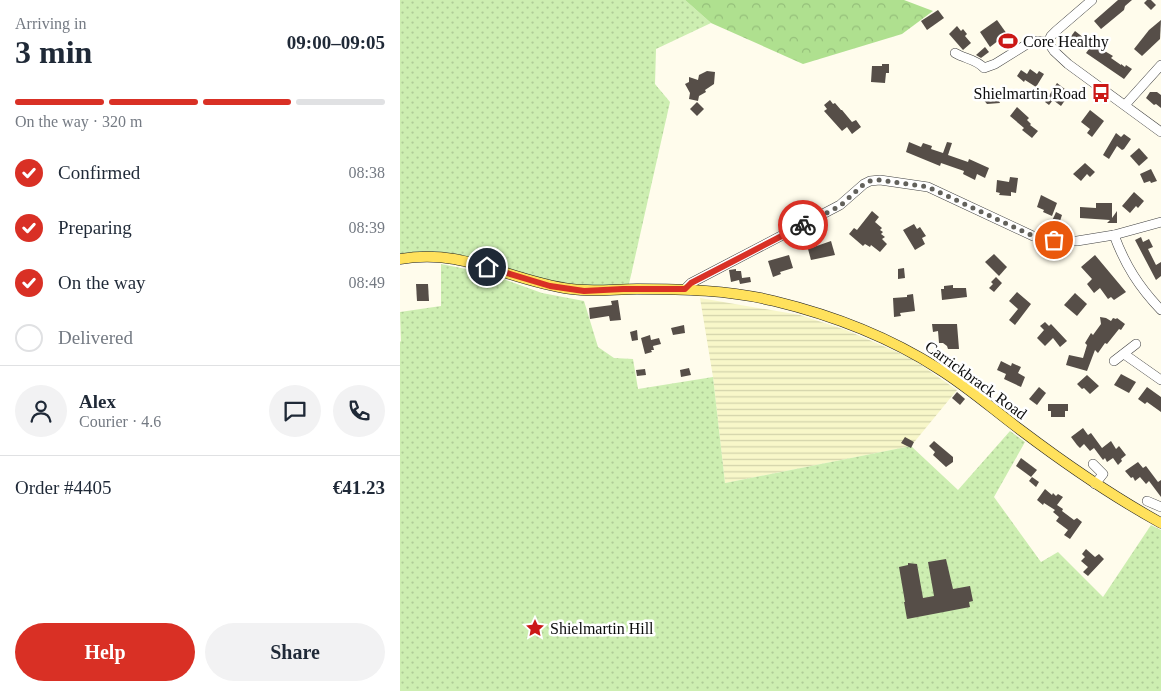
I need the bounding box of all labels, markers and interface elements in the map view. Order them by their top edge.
text: Arriving in [15,15,87,32]
sports icon: Core Healthy [997,30,1019,52]
text: 09:00–09:05 [287,32,385,53]
place label: Core Healthy [1023,33,1109,51]
text: 3 min [15,34,92,70]
bus stop icon: Shielmartin Road [1090,82,1112,104]
place label: Shielmartin Road [974,85,1086,102]
text: On the way · 320 m [15,113,143,130]
icon: check [15,159,43,187]
text: Confirmed [58,162,140,183]
text: 08:38 [349,164,385,181]
courier [778,200,828,250]
icon: bike [789,211,817,239]
icon: check [15,214,43,242]
text: Preparing [58,217,132,238]
text: 08:39 [349,219,385,236]
pin [1033,219,1075,261]
icon: bag [1040,226,1068,254]
pin [466,246,508,288]
icon: home [473,253,501,281]
icon: check [15,269,43,297]
text: On the way [58,272,146,293]
text: 08:49 [349,274,385,291]
text: Delivered [58,327,133,348]
street label: Carrickbrack Road [922,337,1030,423]
button: person [15,385,67,437]
button: chat [269,385,321,437]
button: phone [333,385,385,437]
text: Alex [79,391,116,412]
text: Courier · 4.6 [79,413,161,430]
text: Order #4405 [15,477,112,498]
text: €41.23 [333,477,385,498]
place icon: Shielmartin Hill [524,617,546,639]
place label: Shielmartin Hill [550,620,654,637]
button: Help [15,623,195,681]
button: Share [205,623,385,681]

